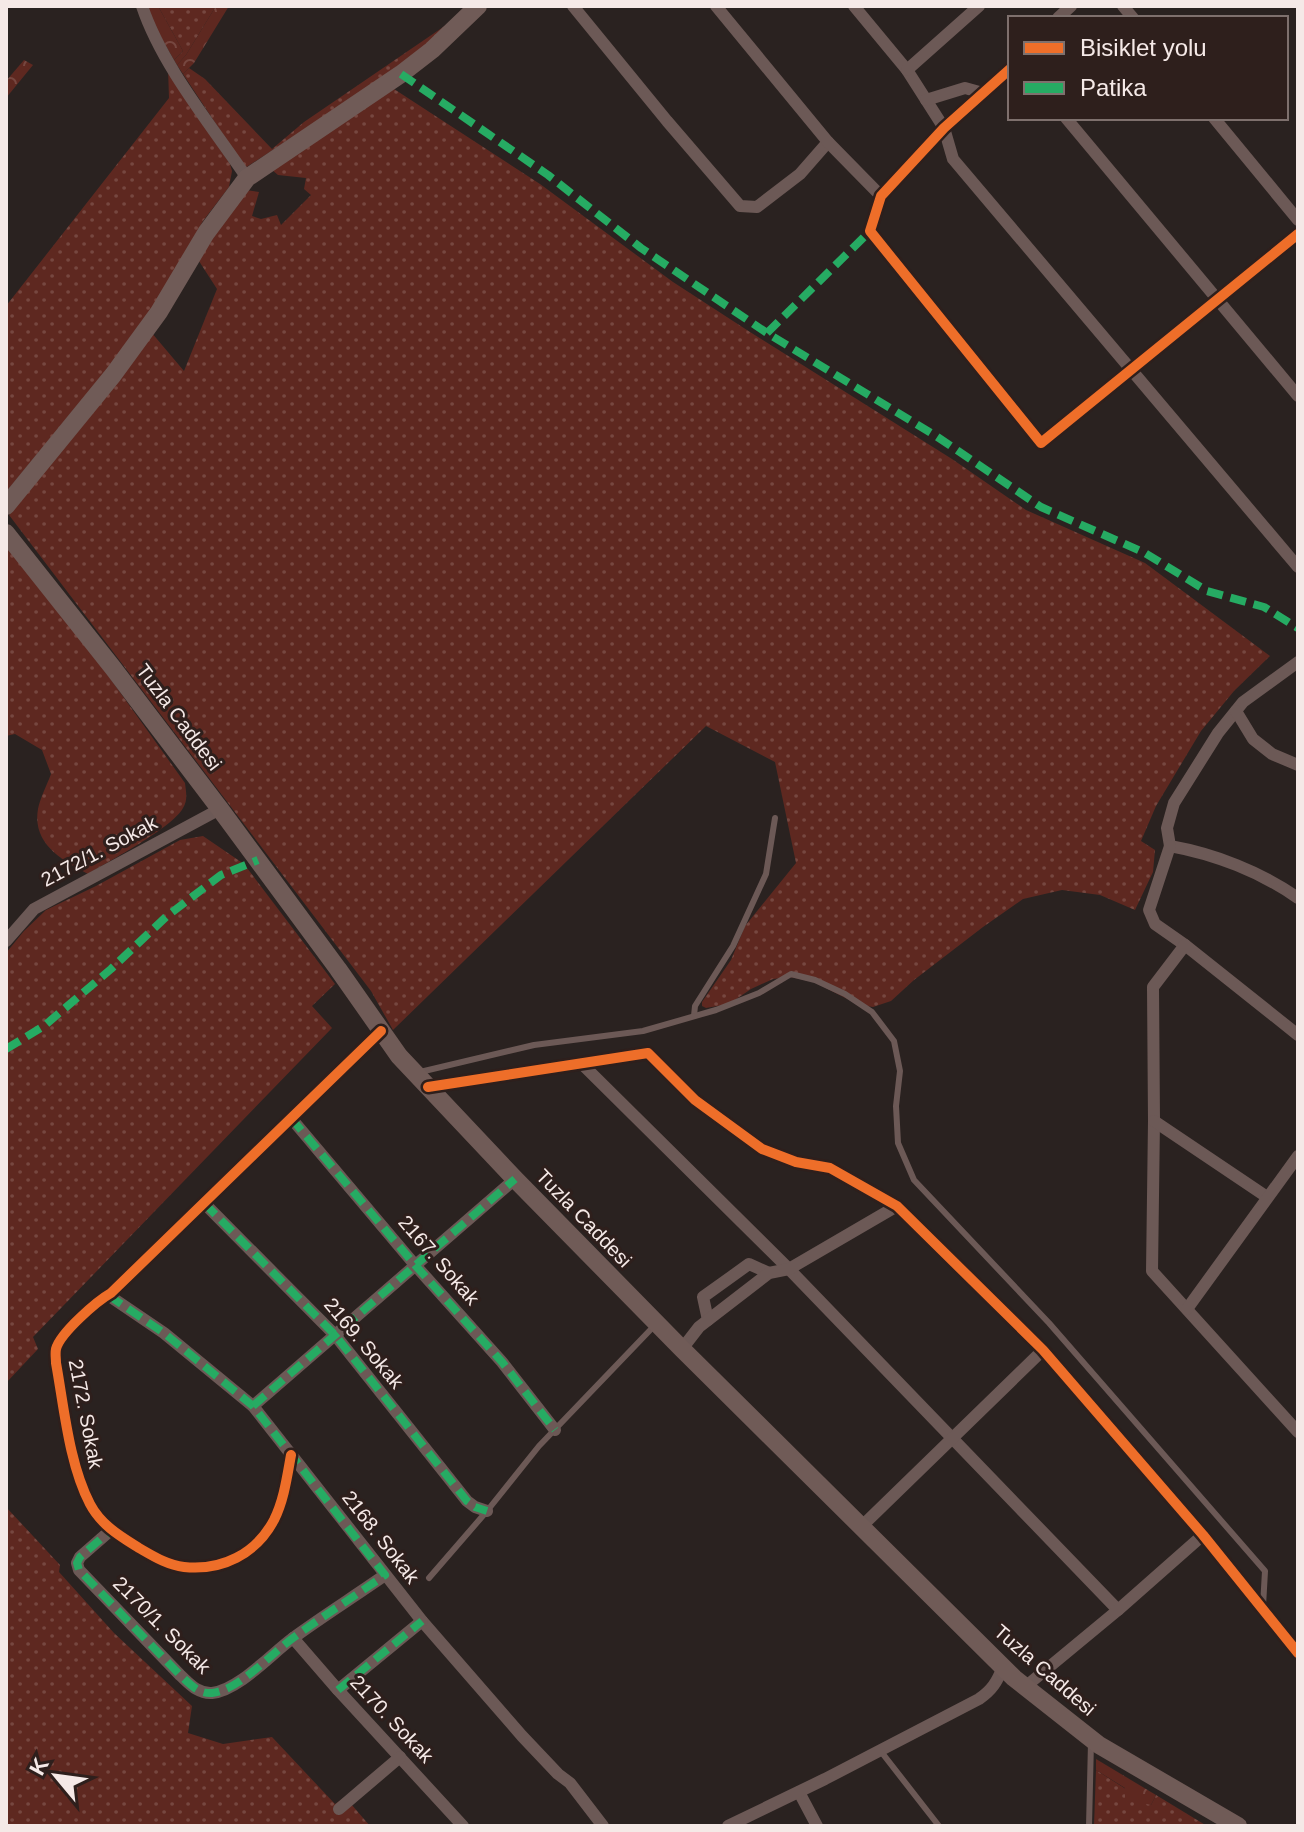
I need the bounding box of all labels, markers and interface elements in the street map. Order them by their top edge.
legend [1008,16,1288,120]
text: Bisiklet yolu [1080,34,1207,61]
text: Patika [1080,74,1147,101]
street label: Tuzla Caddesi [132,660,226,774]
street label: 2172/1. Sokak [37,811,161,891]
street label: Tuzla Caddesi [532,1165,636,1271]
street label: 2167. Sokak [394,1211,484,1310]
street label: 2169. Sokak [320,1293,409,1393]
street label: 2172. Sokak [65,1357,108,1472]
street label: 2168. Sokak [338,1486,425,1588]
street label: 2170/1. Sokak [109,1572,216,1679]
street label: Tuzla Caddesi [990,1620,1100,1720]
street label: 2170. Sokak [346,1671,439,1768]
north arrow [16,1736,96,1816]
text: K [24,1753,54,1780]

